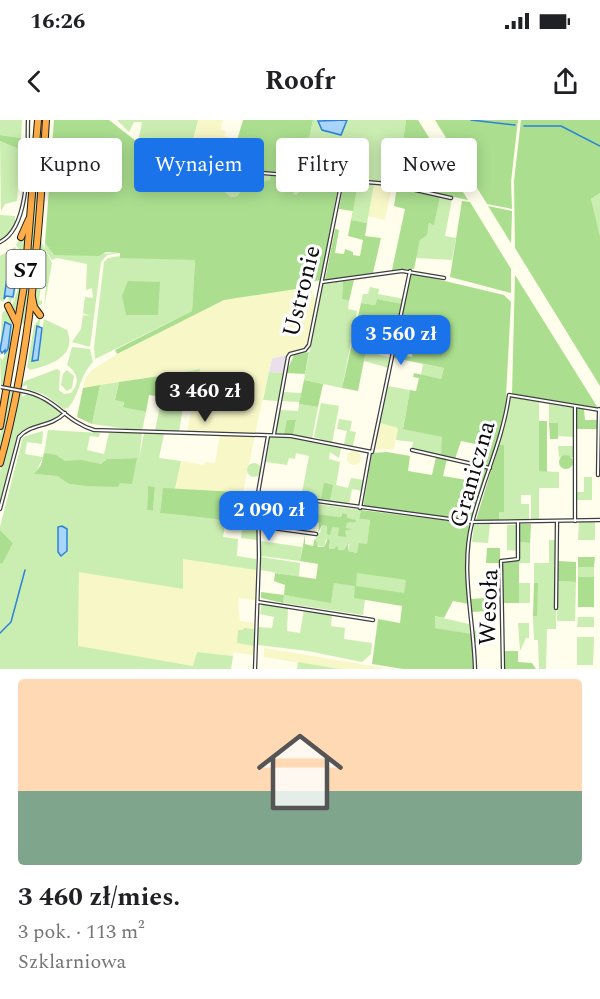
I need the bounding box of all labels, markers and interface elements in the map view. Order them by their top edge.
text: 16:26 [30,5,85,38]
text: Roofr [265,60,335,102]
icon: back [18,65,51,98]
icon: share [549,65,582,98]
chip: Kupno [18,138,122,192]
chip: Wynajem [134,138,264,192]
chip: Filtry [276,138,369,192]
chip: Nowe [381,138,477,192]
street label: Ustronie [273,242,331,341]
road number: S7 [6,250,46,288]
pin: 3 560 zł [339,315,463,366]
text: 3 560 zł [365,319,437,349]
pin: 3 460 zł [143,372,267,423]
text: 3 460 zł [169,376,241,406]
street label: Graniczna [441,416,505,532]
pin: 2 090 zł [207,491,331,542]
text: 2 090 zł [233,495,305,525]
street label: Wesoła [470,568,508,646]
icon: home [246,718,354,826]
text: 3 460 zł/mies. [18,877,180,917]
text: 3 pok. · 113 m² [18,917,145,947]
text: Szklarniowa [18,947,126,977]

